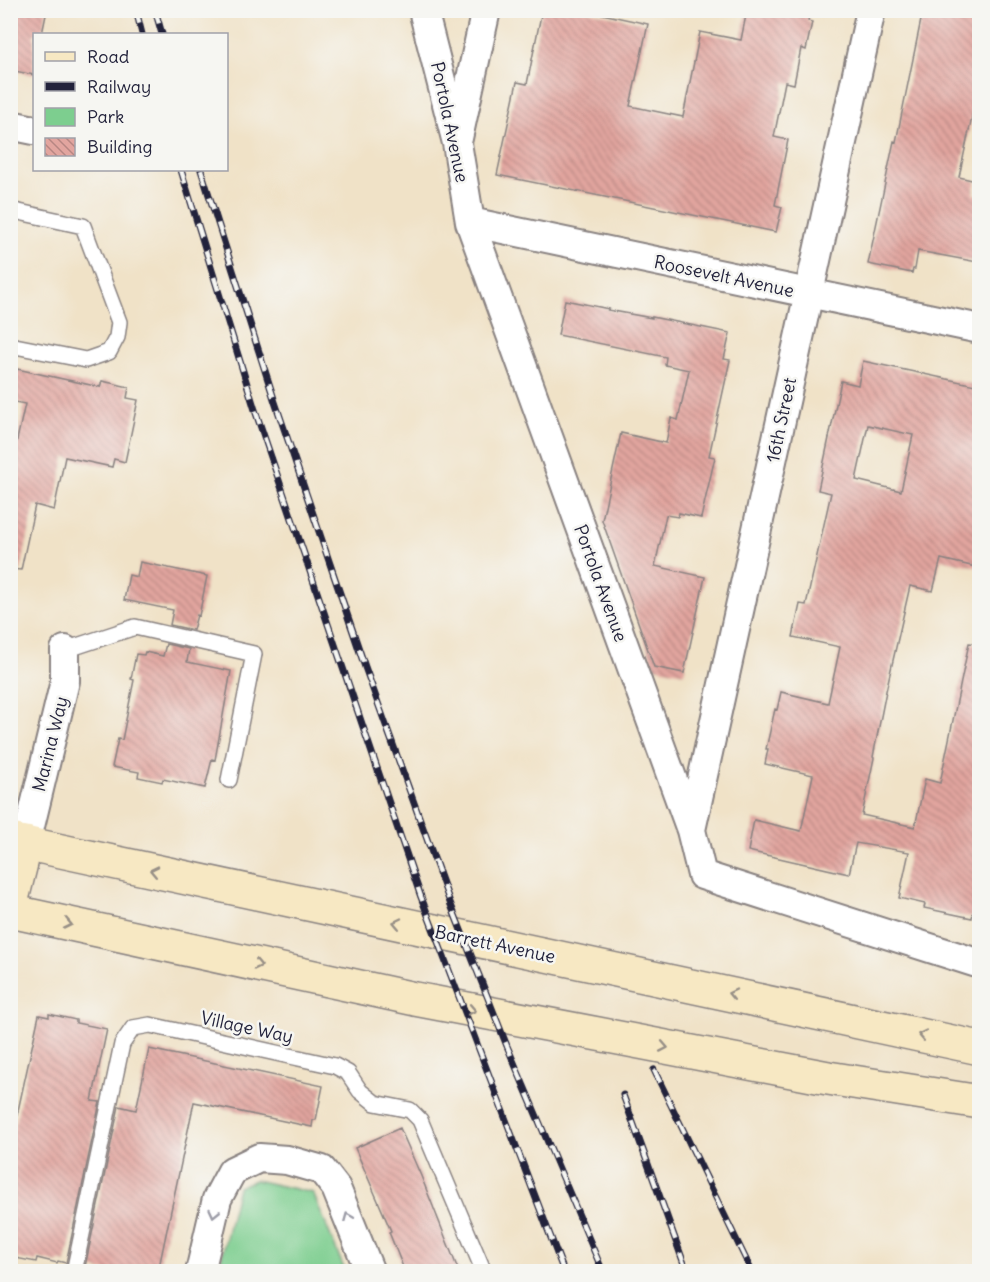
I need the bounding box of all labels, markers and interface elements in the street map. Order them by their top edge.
legend [33,33,228,171]
text: Road [87,45,130,68]
street label: Portola Avenue [426,59,474,185]
text: Railway [87,75,151,98]
text: Park [87,105,124,128]
text: Building [87,135,152,158]
street label: Roosevelt Avenue [652,250,796,302]
street label: 16th Street [761,375,801,465]
street label: Portola Avenue [569,521,633,645]
street label: Marina Way [27,694,73,794]
one-way arrow [149,865,159,878]
one-way arrow [62,917,72,930]
one-way arrow [393,917,403,930]
street label: Barrett Avenue [433,920,557,968]
one-way arrow [253,958,263,971]
one-way arrow [727,989,737,1002]
one-way arrow [467,1003,477,1016]
street label: Village Way [199,1006,295,1048]
one-way arrow [918,1030,928,1043]
one-way arrow [658,1040,668,1053]
one-way arrow [208,1207,221,1217]
one-way arrow [343,1213,355,1224]

